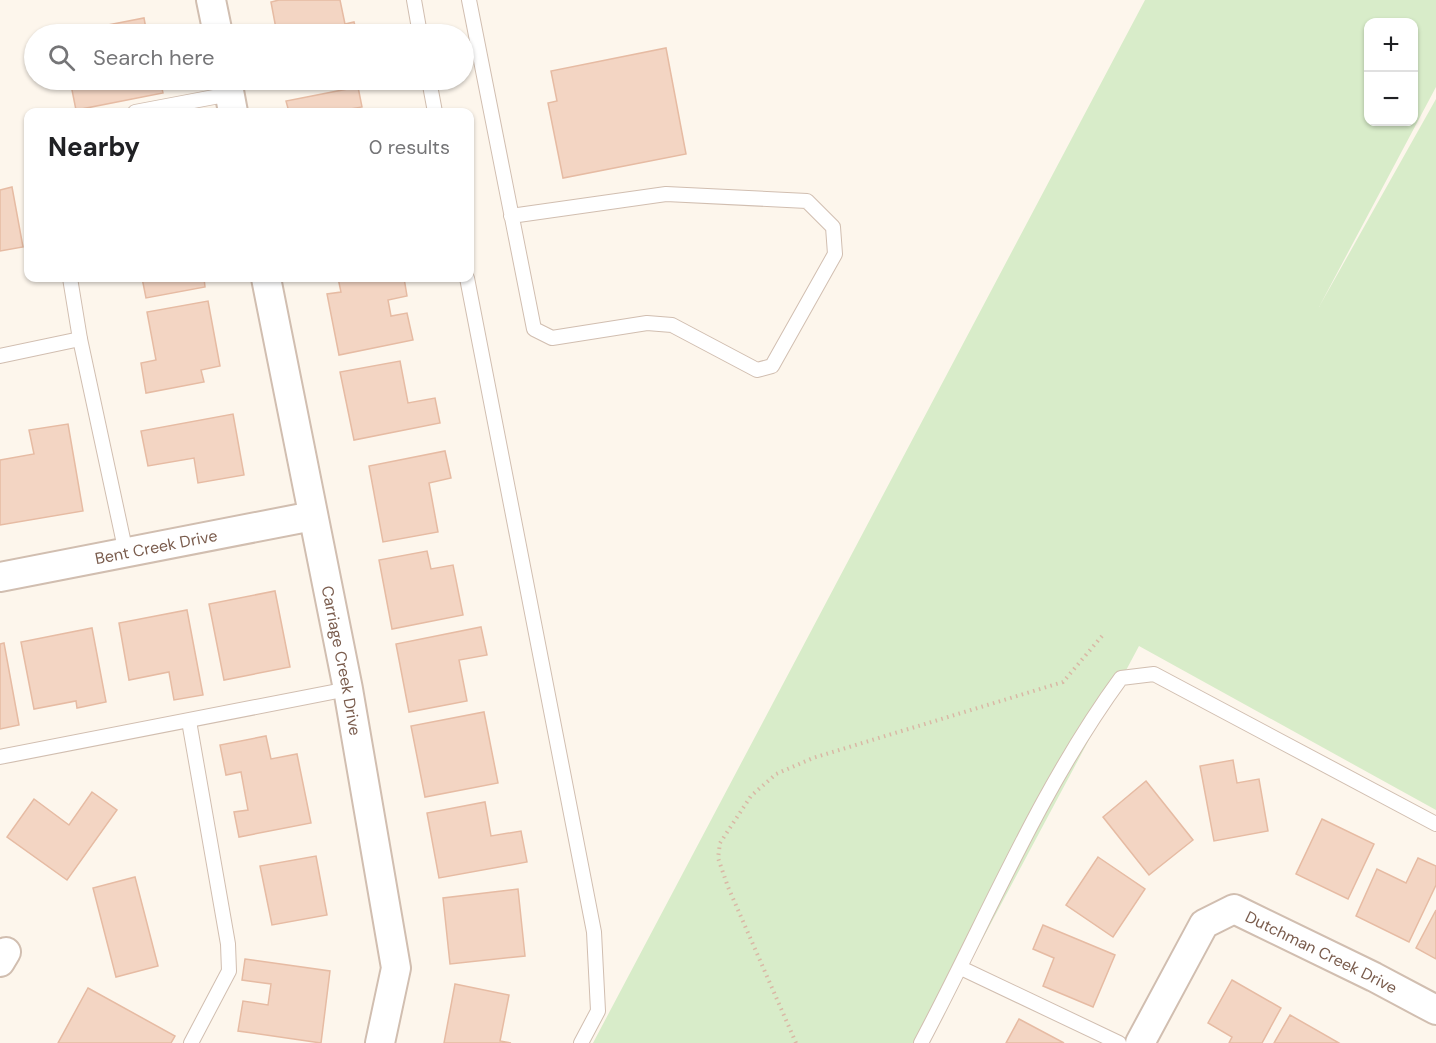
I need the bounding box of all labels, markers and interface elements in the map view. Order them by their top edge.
map controls [1364,18,1418,126]
button: + [1364,18,1418,72]
search box [24,24,474,90]
icon: search [45,41,78,74]
text: Search here [93,43,214,72]
button: − [1364,72,1418,126]
text: Nearby [48,130,140,164]
text: 0 results [369,134,450,160]
street label: Bent Creek Drive [93,525,219,569]
street label: Carriage Creek Drive [317,584,366,737]
street label: Dutchman Creek Drive [1242,906,1401,998]

